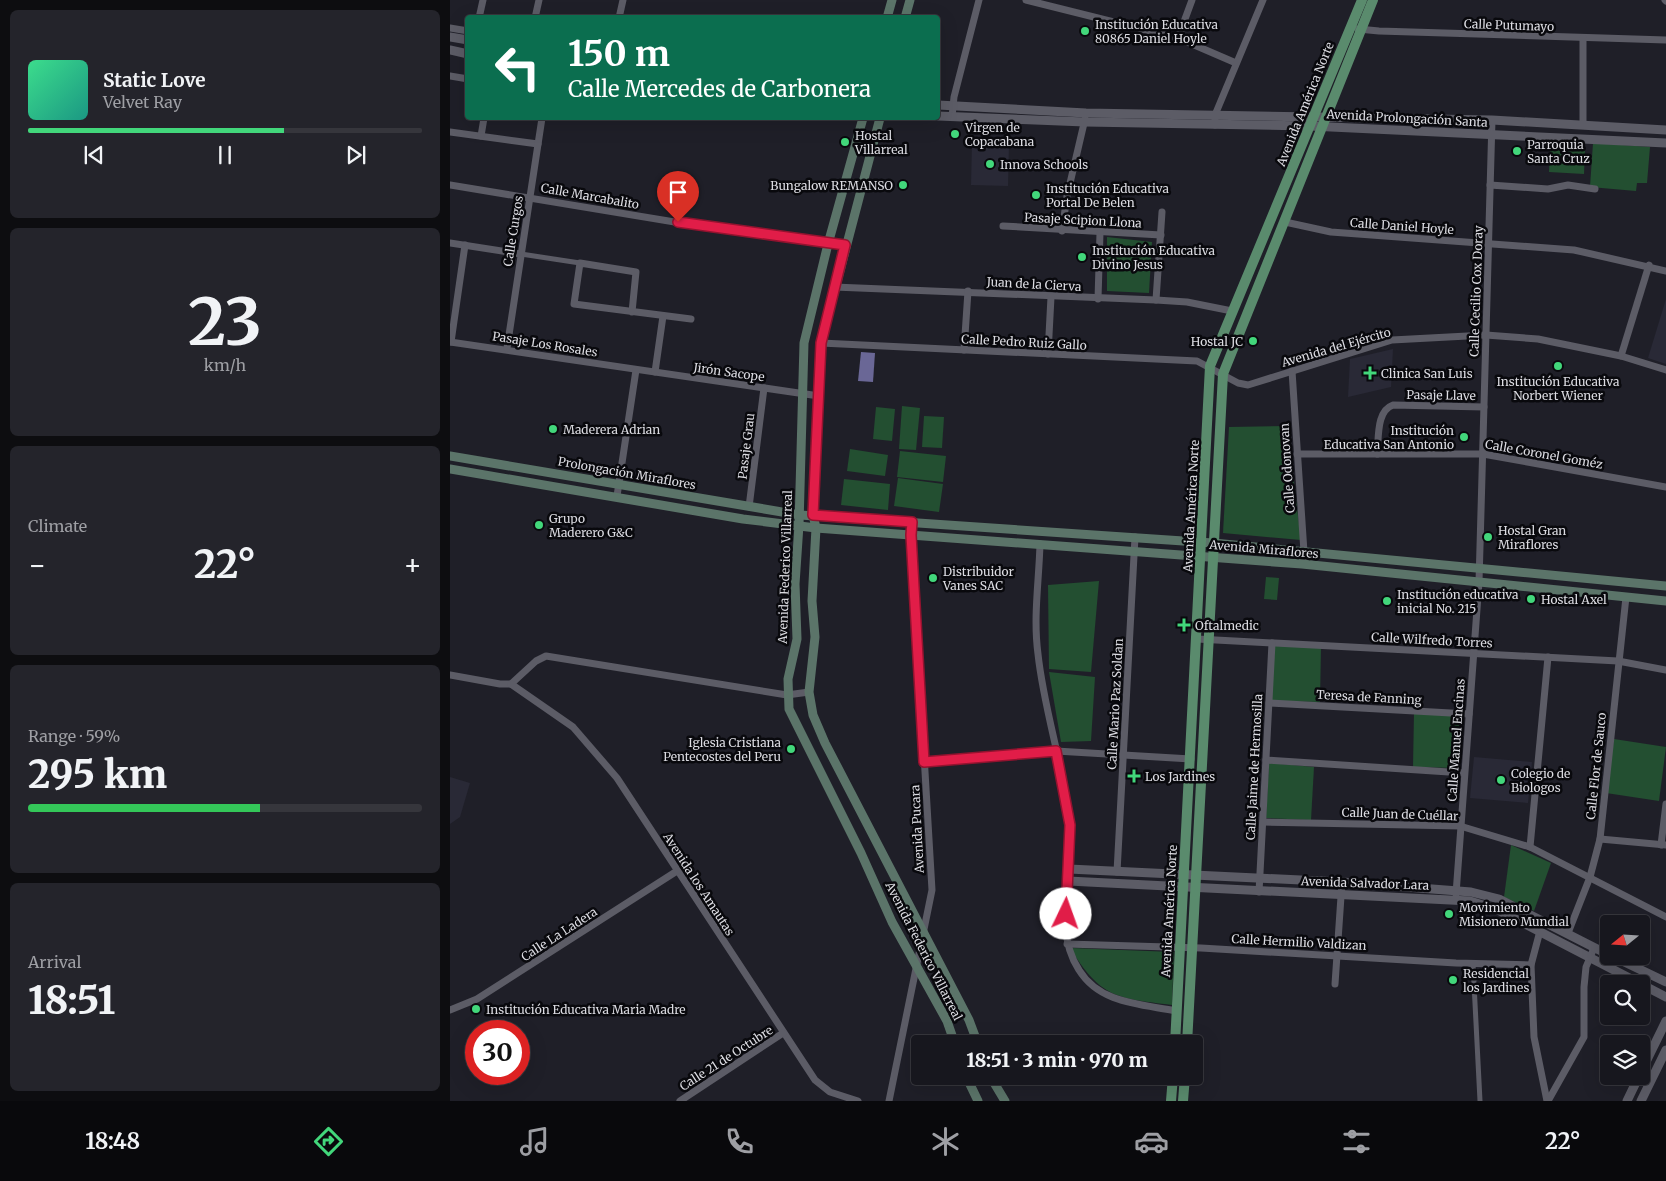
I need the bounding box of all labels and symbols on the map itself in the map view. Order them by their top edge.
street label: Calle Putumayo [1464,16,1554,34]
place label: Institución Educativa 80865 Daniel Hoyle [1095,17,1218,46]
marker: Institución Educativa 80865 Daniel Hoyle [1079,25,1091,37]
street label: Avenida América Norte [1273,40,1337,169]
street label: Avenida Prolongación Santa [1325,106,1489,130]
place label: Virgen de Copacabana [964,120,1035,149]
place label: Hostal Villarreal [854,128,908,157]
marker: Virgen de Copacabana [949,128,961,140]
marker: Hostal Villarreal [839,136,851,148]
place label: Parroquia Santa Cruz [1527,137,1590,166]
marker: Parroquia Santa Cruz [1511,145,1523,157]
place label: Innova Schools [1000,157,1088,172]
marker: Innova Schools [984,158,996,170]
pin [657,171,699,222]
place label: Bungalow REMANSO [770,178,893,193]
marker: Bungalow REMANSO [897,179,909,191]
street label: Calle Marcabalito [540,180,640,212]
place label: Institución Educativa Portal De Belen [1046,181,1169,210]
marker: Institución Educativa Portal De Belen [1030,189,1042,201]
street label: Calle Curgos [500,195,526,267]
street label: Pasaje Scipion Llona [1024,209,1143,231]
street label: Calle Daniel Hoyle [1350,215,1454,237]
street label: Calle Cecilio Cox Doray [1466,225,1486,357]
place label: Institución Educativa Divino Jesus [1092,243,1215,272]
marker: Institución Educativa Divino Jesus [1076,251,1088,263]
street label: Juan de la Cierva [985,274,1082,294]
street label: Avenida del Ejército [1279,324,1392,370]
street label: Pasaje Los Rosales [491,328,599,360]
street label: Calle Pedro Ruiz Gallo [961,331,1087,353]
place label: Hostal JC [1191,334,1243,349]
marker: Hostal JC [1247,335,1259,347]
street label: Jirón Sacope [691,359,766,384]
marker: Institución Educativa Norbert Wiener [1552,360,1564,372]
marker: Clinica San Luis [1363,366,1377,380]
place label: Clinica San Luis [1381,366,1473,381]
place label: Institución Educativa Norbert Wiener [1497,374,1620,403]
street label: Pasaje Llave [1406,387,1476,403]
street label: Pasaje Grau [734,412,758,480]
place label: Maderera Adrian [563,422,660,437]
street label: Calle Odonovan [1276,422,1298,514]
marker: Maderera Adrian [547,423,559,435]
place label: Institución Educativa San Antonio [1324,423,1454,452]
marker: Institución Educativa San Antonio [1458,431,1470,443]
street label: Calle Coronel Goméz [1484,436,1604,472]
street label: Avenida América Norte [1180,439,1202,574]
street label: Prolongación Miraflores [557,453,697,493]
street label: Avenida Federico Villarreal [775,490,795,645]
place label: Grupo Maderero G&C [549,511,633,540]
marker: Grupo Maderero G&C [533,519,545,531]
place label: Hostal Gran Miraflores [1498,523,1566,552]
marker: Hostal Gran Miraflores [1482,531,1494,543]
street label: Avenida Miraflores [1208,537,1319,561]
place label: Distribuidor Vanes SAC [942,564,1014,593]
marker: Distribuidor Vanes SAC [927,572,939,584]
place label: Institución educativa inicial No. 215 [1397,587,1519,616]
place label: Hostal Axel [1541,592,1607,607]
marker: Hostal Axel [1525,593,1537,605]
marker: Institución educativa inicial No. 215 [1381,595,1393,607]
marker: Oftalmedic [1177,618,1191,632]
place label: Oftalmedic [1195,618,1259,633]
street label: Calle Wilfredo Torres [1371,629,1493,651]
street label: Calle Mario Paz Soldan [1104,638,1126,770]
street label: Calle Manuel Encinas [1444,678,1468,802]
street label: Teresa de Fanning [1316,687,1423,707]
street label: Calle Jaime de Hermosilla [1243,693,1265,840]
street label: Calle Flor de Sauco [1583,712,1609,820]
place label: Iglesia Cristiana Pentecostes del Peru [663,735,782,764]
marker: Iglesia Cristiana Pentecostes del Peru [785,743,797,755]
place label: Colegio de Biologos [1511,766,1570,795]
marker: Los Jardines [1127,769,1141,783]
place label: Los Jardines [1145,769,1215,784]
marker: Colegio de Biologos [1495,774,1507,786]
street label: Avenida Pucara [907,784,927,875]
street label: Calle Juan de Cuéllar [1341,804,1459,824]
street label: Avenida los Amautas [660,829,738,938]
street label: Avenida América Norte [1158,844,1180,979]
street label: Avenida Salvador Lara [1300,873,1430,893]
street label: Avenida Federico Villarreal [882,878,966,1023]
position arrow [1039,887,1091,939]
place label: Movimiento Misionero Mundial [1459,900,1569,929]
street label: Calle La Ladera [518,904,600,964]
marker: Movimiento Misionero Mundial [1443,908,1455,920]
north arrow [1600,915,1650,965]
street label: Calle Hermilio Valdizan [1231,931,1367,953]
place label: Residencial los Jardines [1463,966,1529,995]
marker: Residencial los Jardines [1447,974,1459,986]
place label: Institución Educativa Maria Madre [486,1002,686,1017]
marker: Institución Educativa Maria Madre [470,1003,482,1015]
speed limit sign: 30 [465,1020,530,1085]
street label: Calle 21 de Octubre [677,1022,775,1094]

